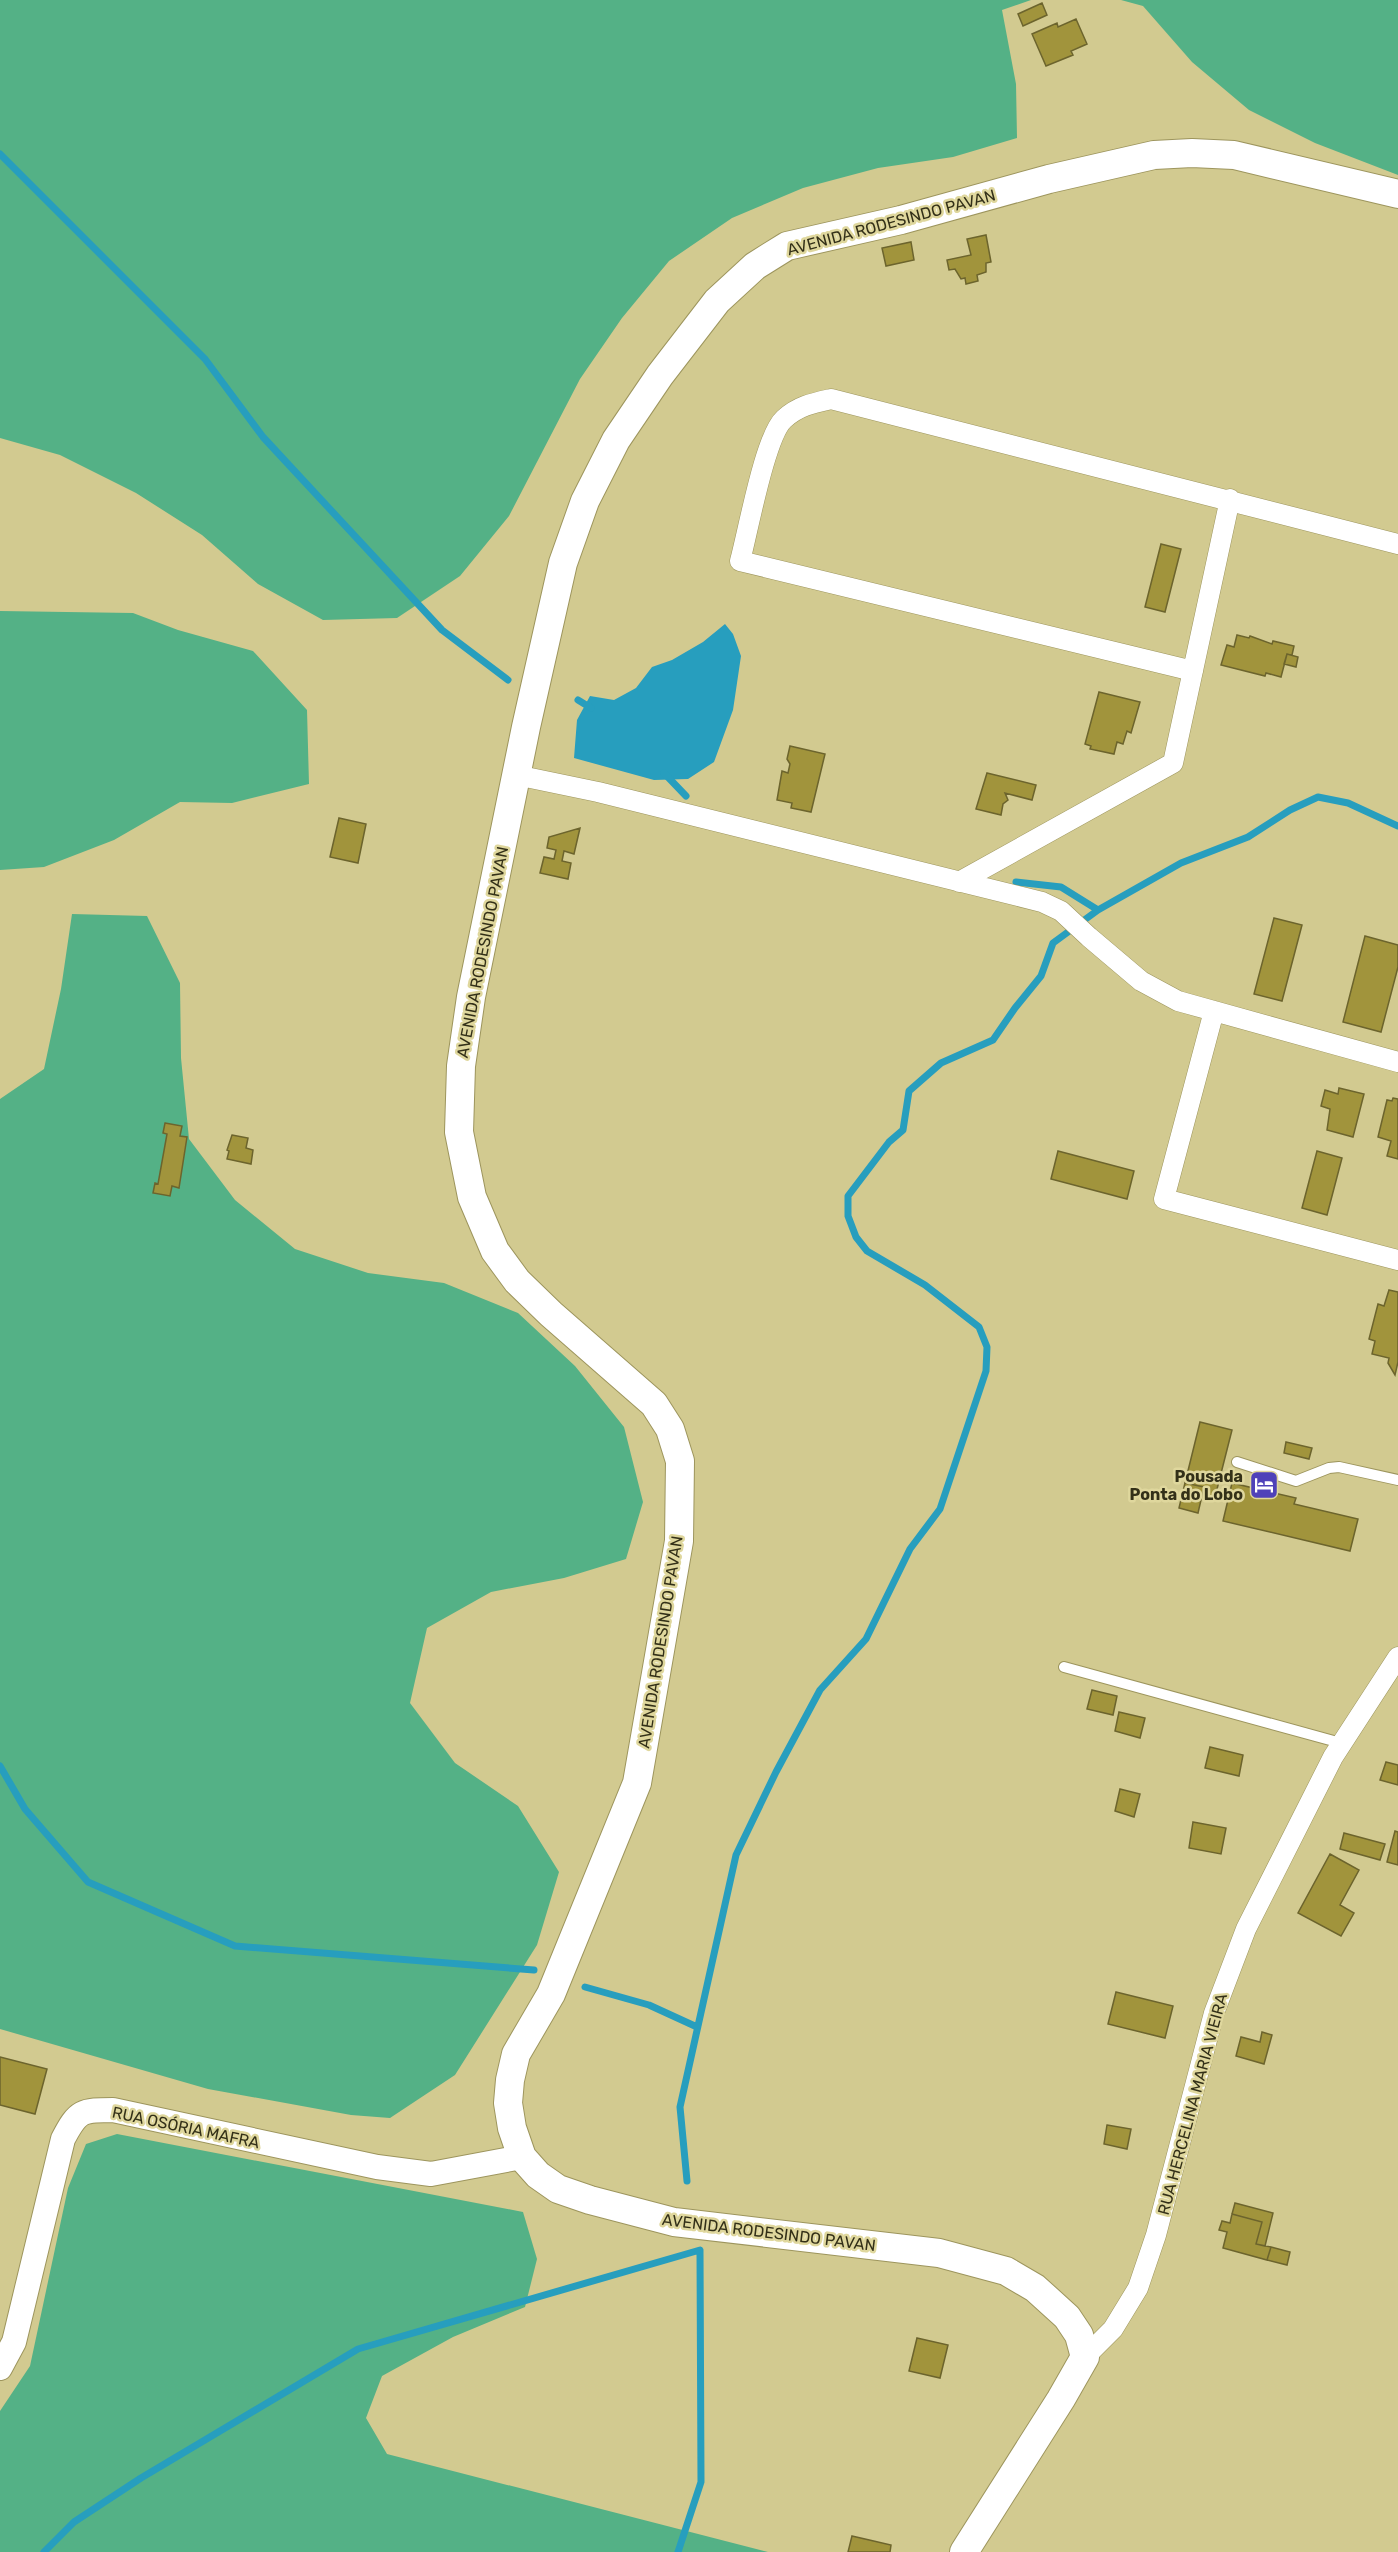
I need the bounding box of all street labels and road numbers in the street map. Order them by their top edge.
street label: AVENIDA RODESINDO PAVAN [785,185,997,259]
street label: AVENIDA RODESINDO PAVAN [453,845,512,1059]
street label: AVENIDA RODESINDO PAVAN [634,1534,687,1750]
street label: RUA HERCELINA MARIA VIEIRA [1154,1991,1231,2217]
street label: RUA OSÓRIA MAFRA [110,2102,262,2152]
street label: AVENIDA RODESINDO PAVAN [661,2210,877,2255]

